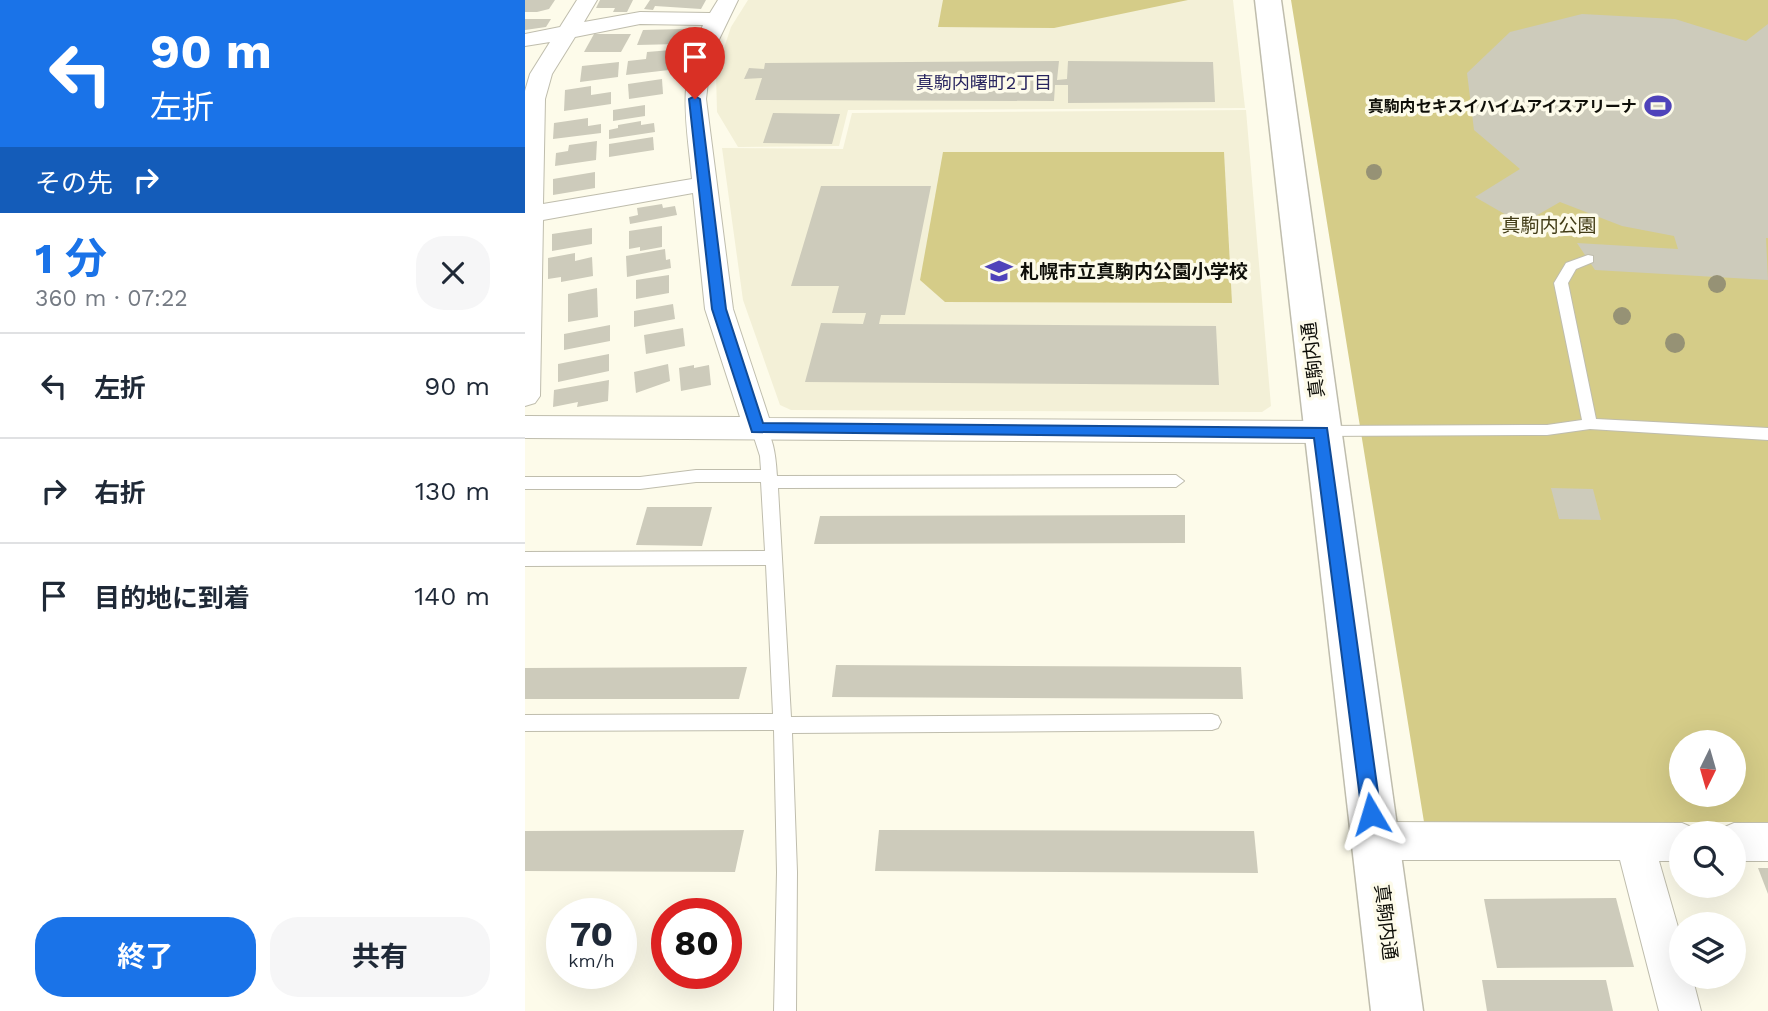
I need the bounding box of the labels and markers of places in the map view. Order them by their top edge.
pin [665,27,725,99]
sports icon: 真駒内セキスイハイムアイスアリーナ [1643,91,1673,121]
place label: 真駒内セキスイハイムアイスアリーナ [1368,97,1637,116]
school or university icon: 札幌市立真駒内公園小学校 [984,256,1014,286]
place label: 札幌市立真駒内公園小学校 [1020,260,1248,283]

